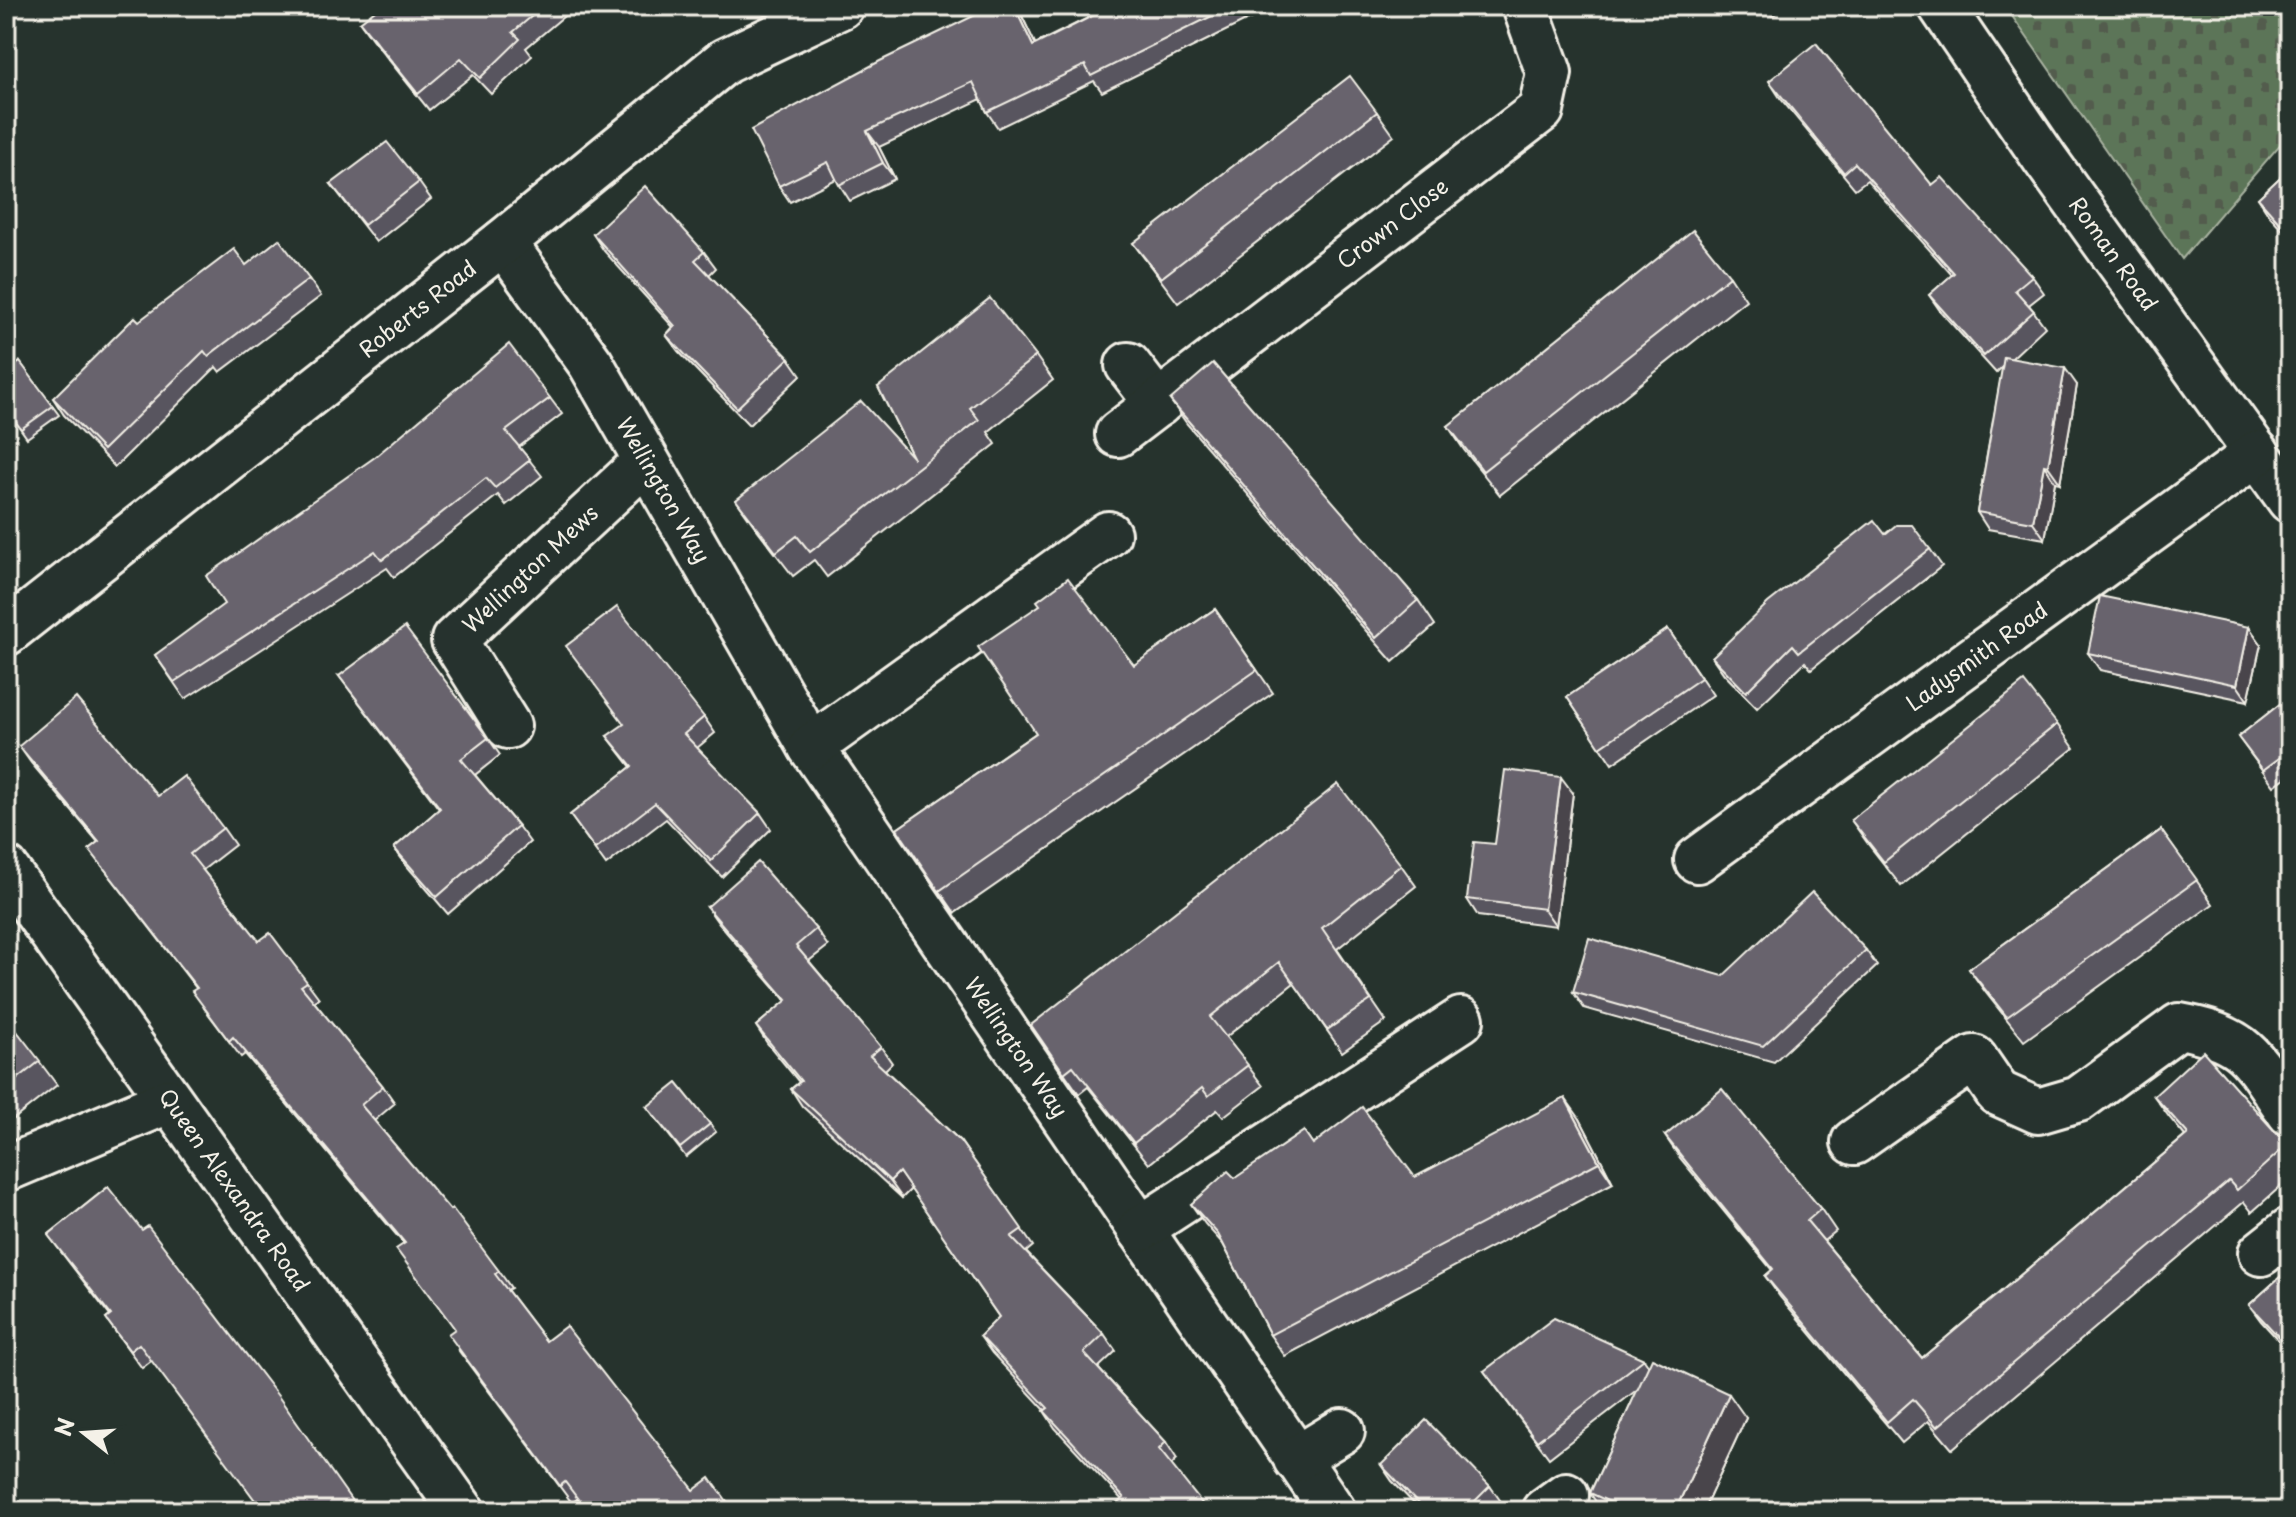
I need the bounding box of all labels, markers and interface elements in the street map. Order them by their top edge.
street label: Crown Close [1329,169,1455,276]
street label: Roman Road [2062,189,2167,317]
street label: Roberts Road [351,251,483,364]
street label: Wellington Way [610,410,720,569]
street label: Wellington Mews [454,496,605,640]
street label: Ladysmith Road [1898,593,2054,718]
street label: Wellington Way [958,970,1077,1124]
street label: Queen Alexandra Road [152,1081,319,1298]
north arrow [44,1393,124,1473]
text: N [45,1414,82,1440]

